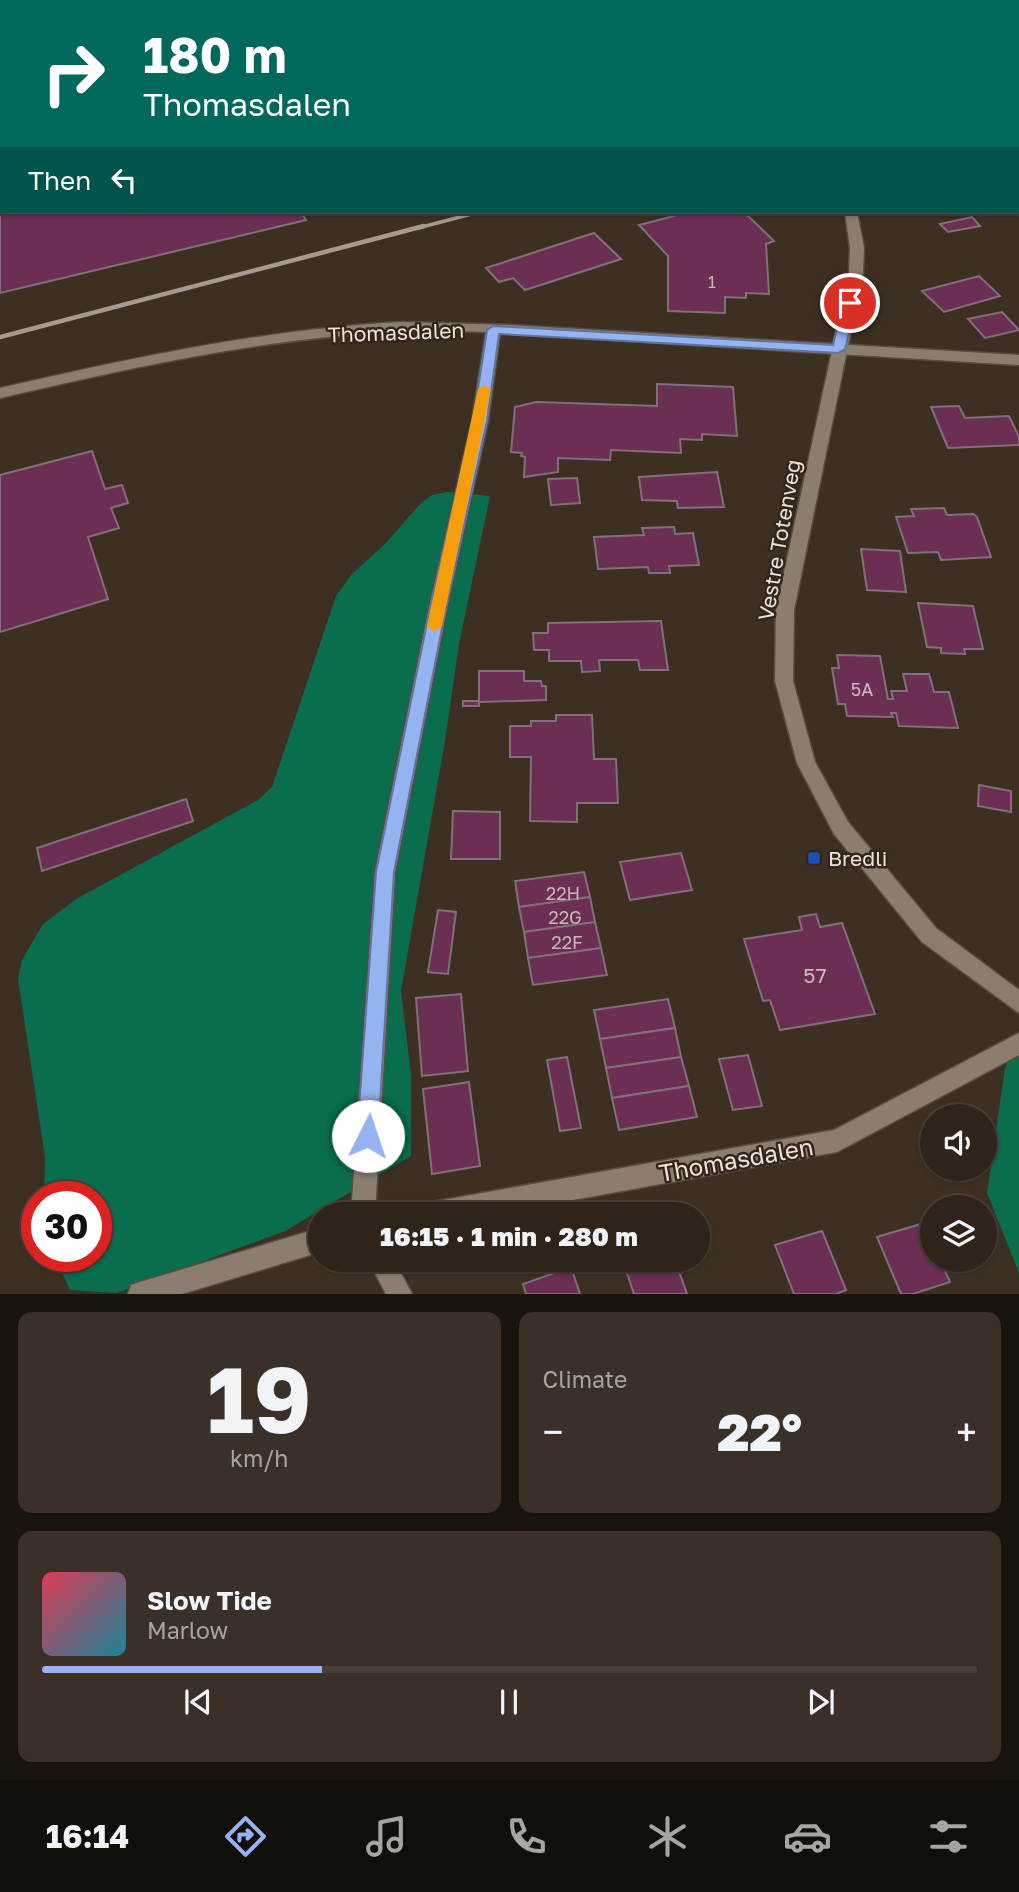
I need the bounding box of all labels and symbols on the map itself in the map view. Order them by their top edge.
house number: 1 [708,272,716,292]
pin [820,273,880,333]
street label: Thomasdalen [327,317,465,347]
street label: Vestre Totenveg [752,457,806,623]
house number: 5A [851,678,873,700]
place label: Bredli [828,845,888,871]
marker: Bredli [806,850,822,866]
house number: 22H [546,882,580,904]
house number: 22G [548,906,582,928]
house number: 22F [551,931,583,953]
house number: 57 [803,962,827,988]
position arrow [331,1099,405,1173]
street label: Thomasdalen [657,1131,815,1187]
speed limit sign: 30 [21,1181,112,1272]

